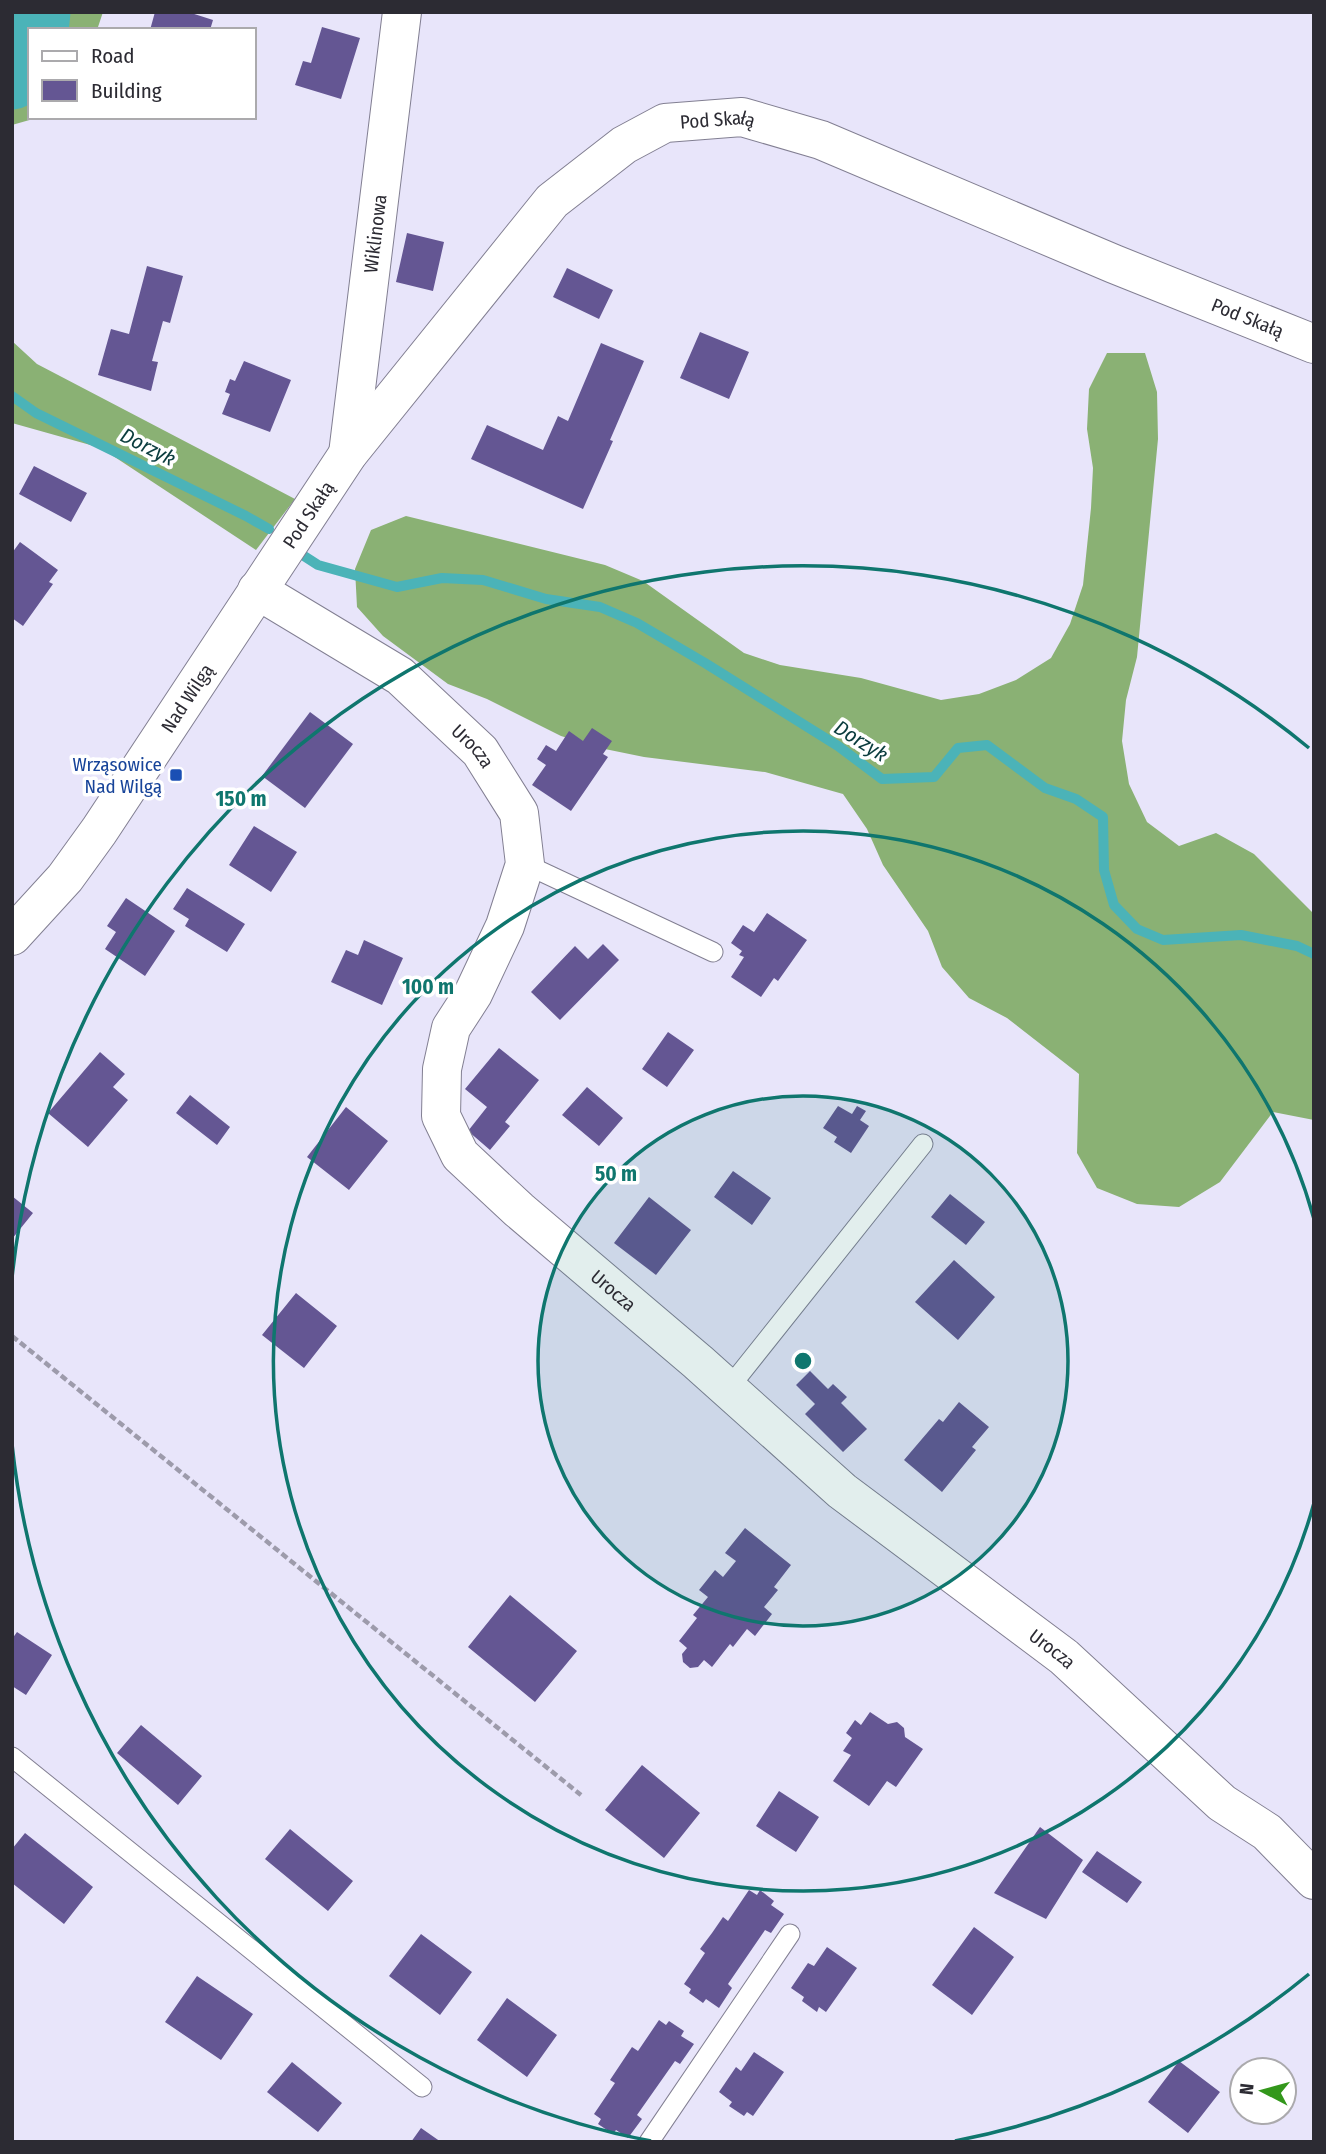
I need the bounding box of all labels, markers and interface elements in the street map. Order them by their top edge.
legend [28,28,256,119]
text: Road [91,43,135,69]
text: Building [91,78,162,104]
street label: Pod Skałą [679,106,758,133]
street label: Wiklinowa [359,193,391,274]
street label: Pod Skałą [1208,293,1287,342]
water label: Dorzyk [116,422,180,472]
street label: Pod Skałą [278,476,339,552]
street label: Nad Wilgą [156,659,218,737]
water label: Dorzyk [829,715,893,767]
street label: Urocza [447,719,499,772]
place label: Wrząsowice Nad Wilgą [72,753,162,798]
marker: Wrząsowice Nad Wilgą [168,767,184,783]
text: 150 m [215,786,267,812]
text: 100 m [402,974,454,1000]
text: 50 m [595,1161,637,1187]
street label: Urocza [586,1265,641,1316]
centre of rings [791,1349,815,1373]
street label: Urocza [1025,1624,1080,1673]
north arrow [1228,2056,1298,2126]
text: N [1235,2082,1259,2096]

